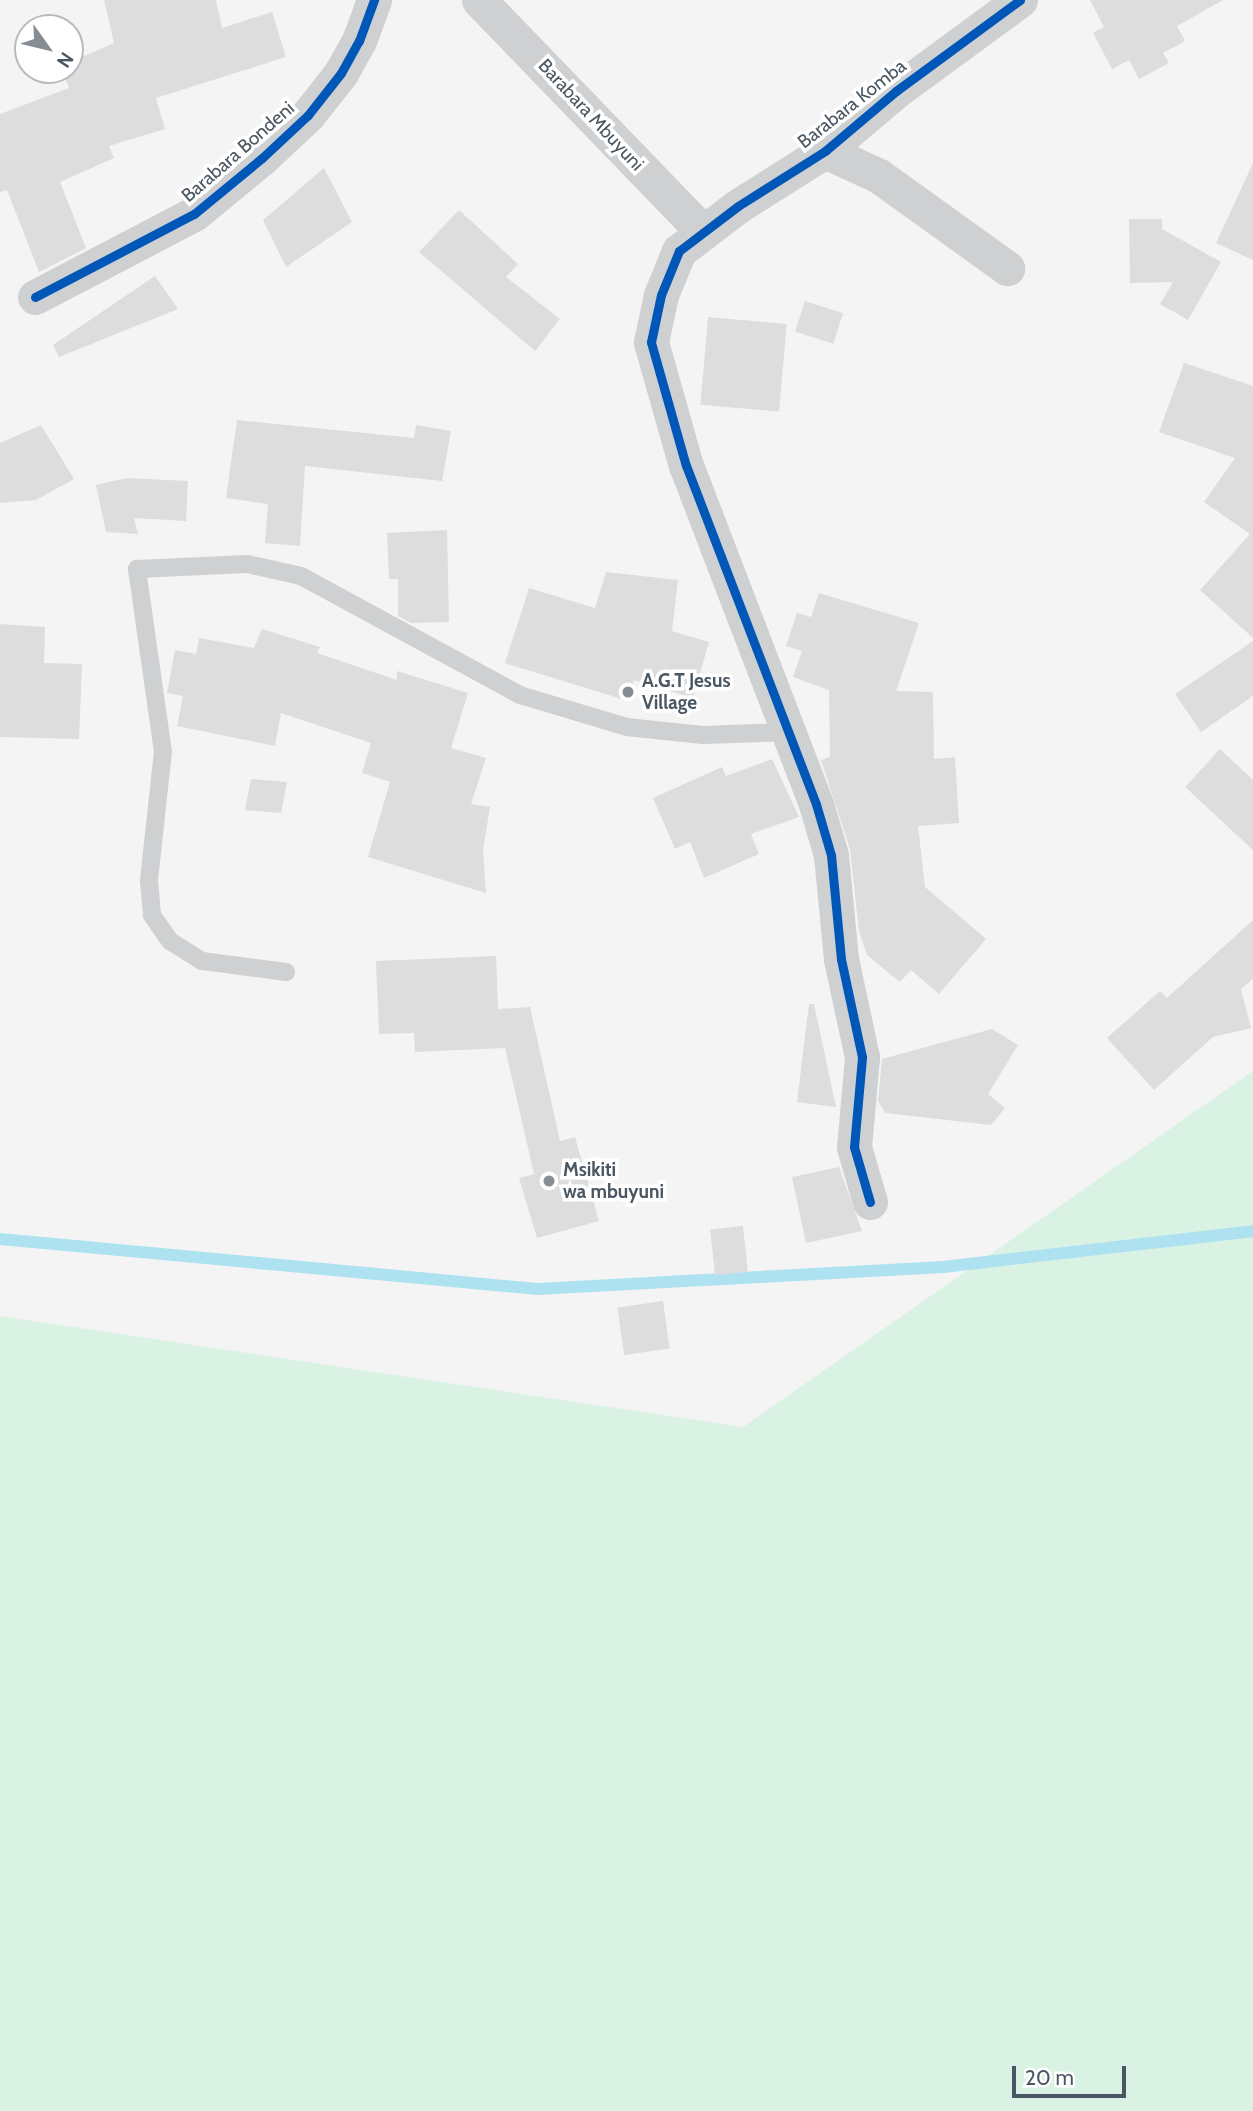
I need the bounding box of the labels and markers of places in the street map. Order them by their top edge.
place label: A.G.T Jesus Village [642,670,730,714]
marker: A.G.T Jesus Village [620,684,636,700]
place label: Msikiti wa mbuyuni [563,1159,664,1203]
marker: Msikiti wa mbuyuni [541,1173,557,1189]

